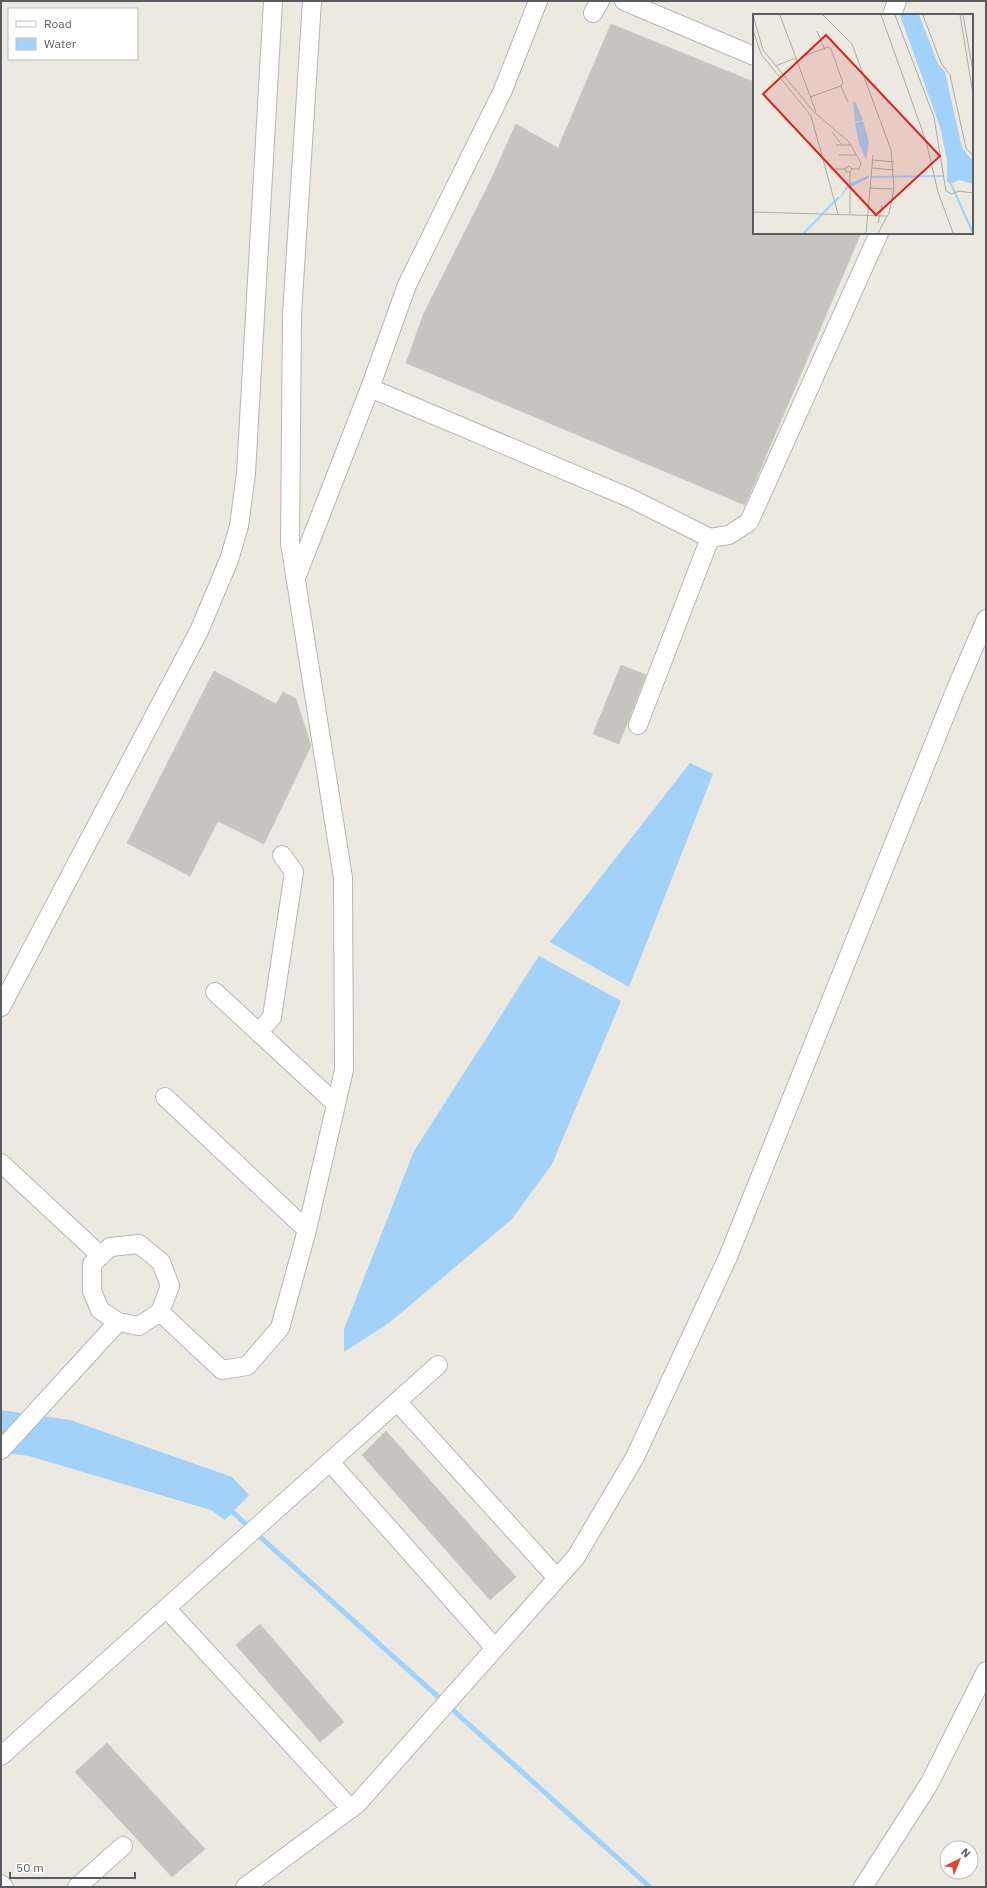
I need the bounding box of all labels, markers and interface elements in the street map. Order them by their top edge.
legend [8,8,138,60]
inset map [753,14,973,234]
text: Road [44,16,72,31]
text: Water [44,36,77,51]
north arrow [939,1840,979,1880]
text: N [958,1845,974,1861]
scale bar [10,1854,135,1880]
text: 50 m [16,1860,44,1875]

